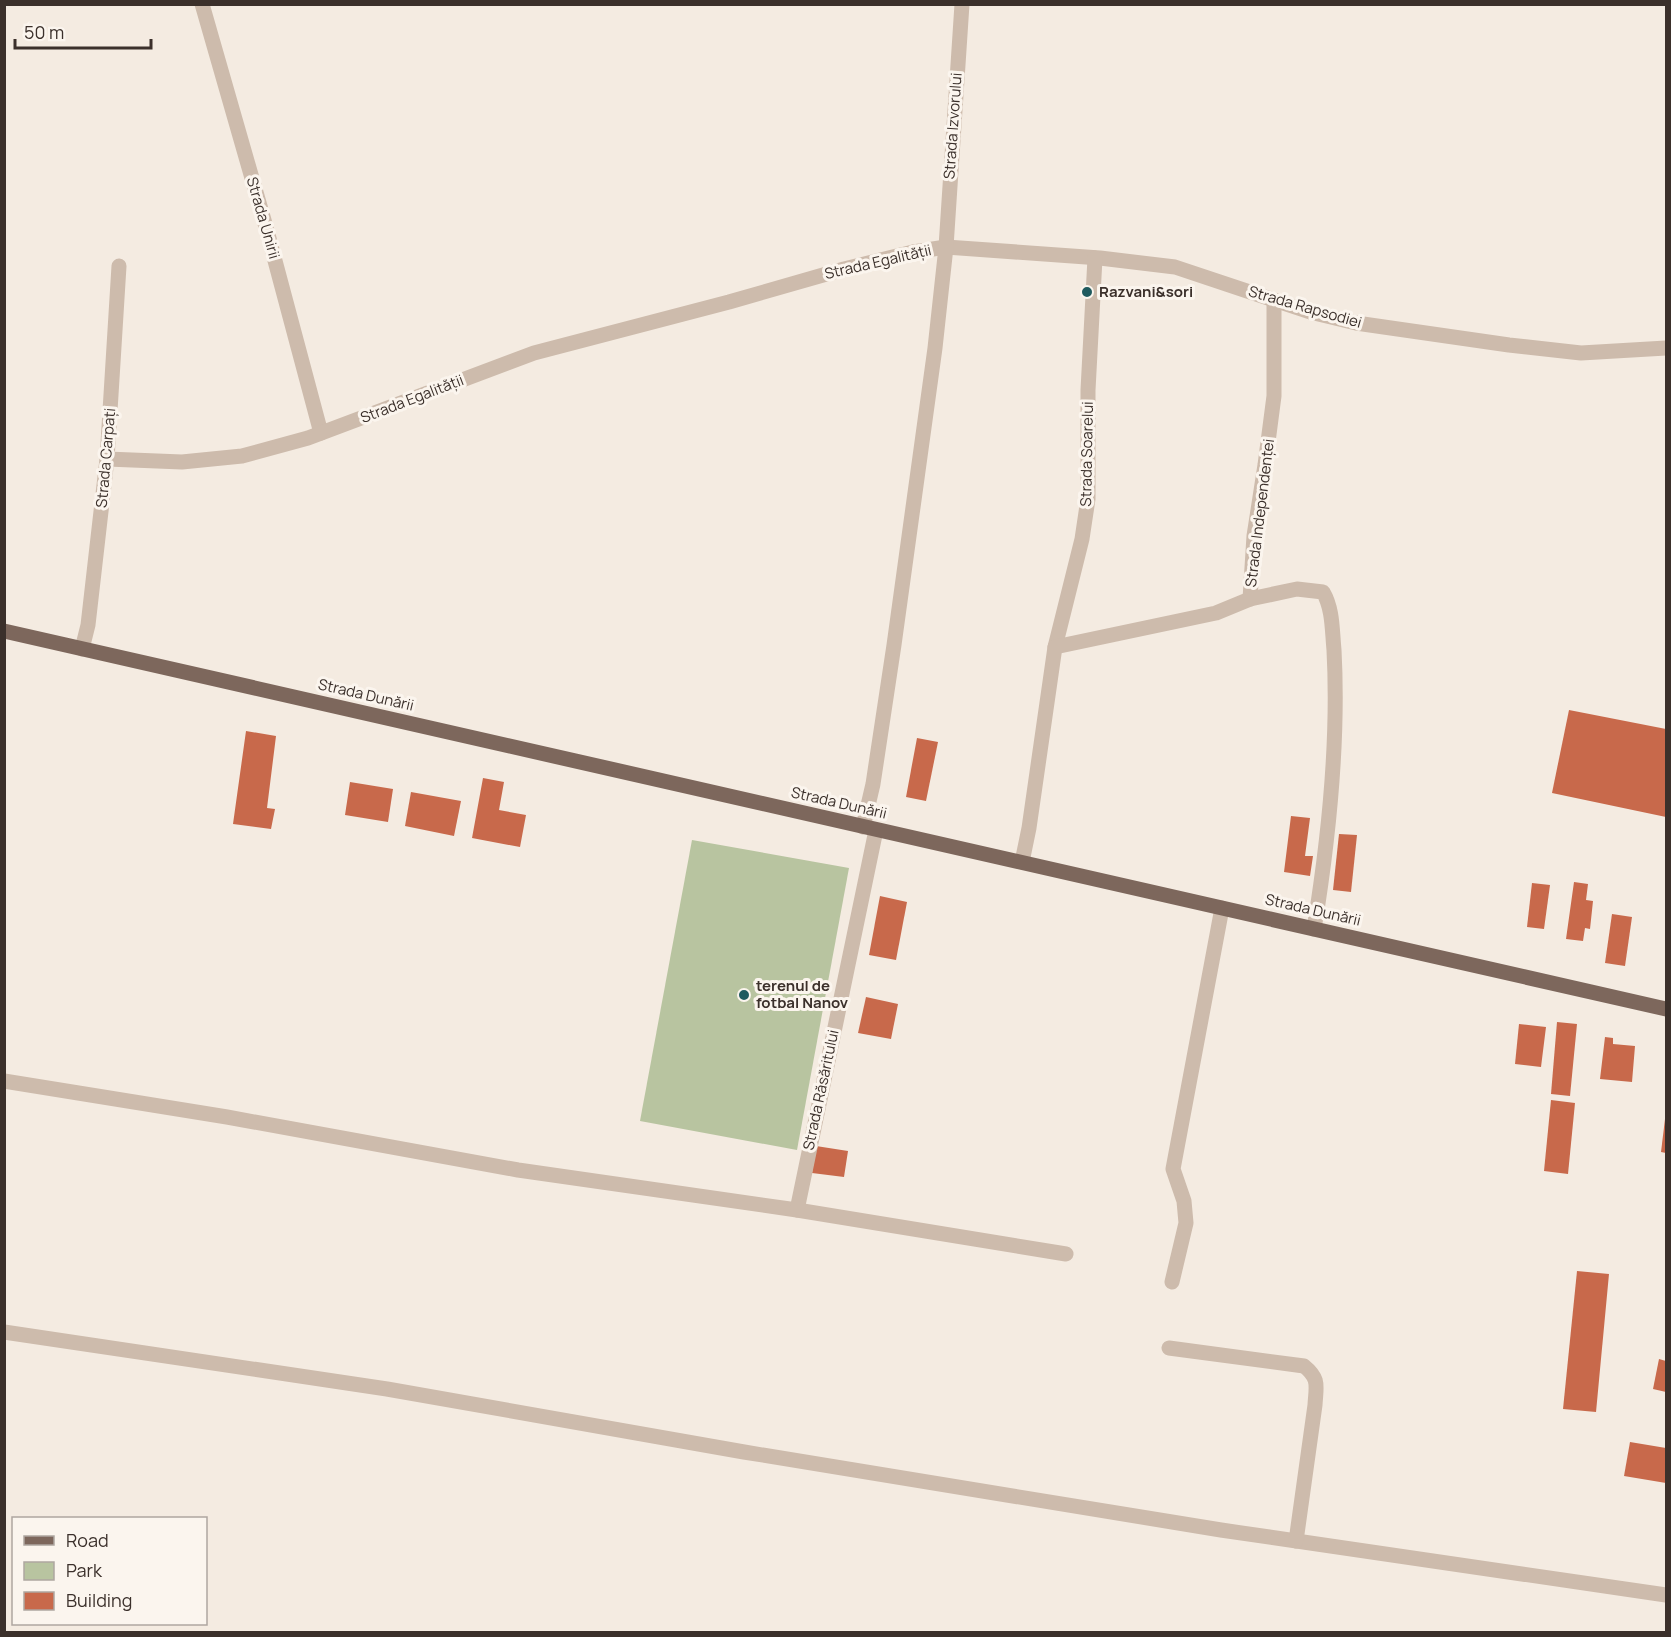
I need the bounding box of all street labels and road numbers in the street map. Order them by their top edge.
street label: Strada Izvorului [938,72,967,180]
street label: Strada Unirii [242,174,285,261]
street label: Strada Egalității [822,239,933,284]
street label: Strada Rapsodiei [1246,280,1364,333]
street label: Strada Egalității [357,369,466,428]
street label: Strada Soarelui [1075,401,1098,507]
street label: Strada Carpați [91,407,120,509]
street label: Strada Independenței [1240,438,1279,588]
street label: Strada Dunării [316,673,416,716]
street label: Strada Dunării [789,781,889,824]
street label: Strada Dunării [1263,888,1363,931]
street label: Strada Răsăritului [797,1028,844,1152]

